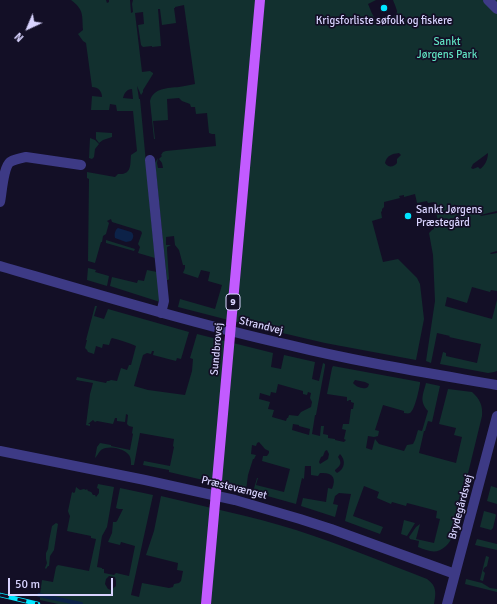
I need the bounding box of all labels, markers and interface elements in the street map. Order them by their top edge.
marker: Krigsforliste søfolk og fiskere [379,3,389,13]
north arrow [8,8,48,48]
place label: Krigsforliste søfolk og fiskere [316,14,452,28]
text: N [12,30,27,44]
park label: Sankt Jørgens Park [417,35,477,61]
place label: Sankt Jørgens Præstegård [416,203,482,229]
marker: Sankt Jørgens Præstegård [403,211,413,221]
road number: 9 [226,294,240,310]
street label: Strandvej [238,314,284,338]
street label: Sundbrovej [208,322,226,376]
street label: Præstevænget [200,473,268,503]
street label: Brydegårdsvej [446,473,476,541]
scale bar [10,570,115,596]
text: 50 m [15,577,40,592]

